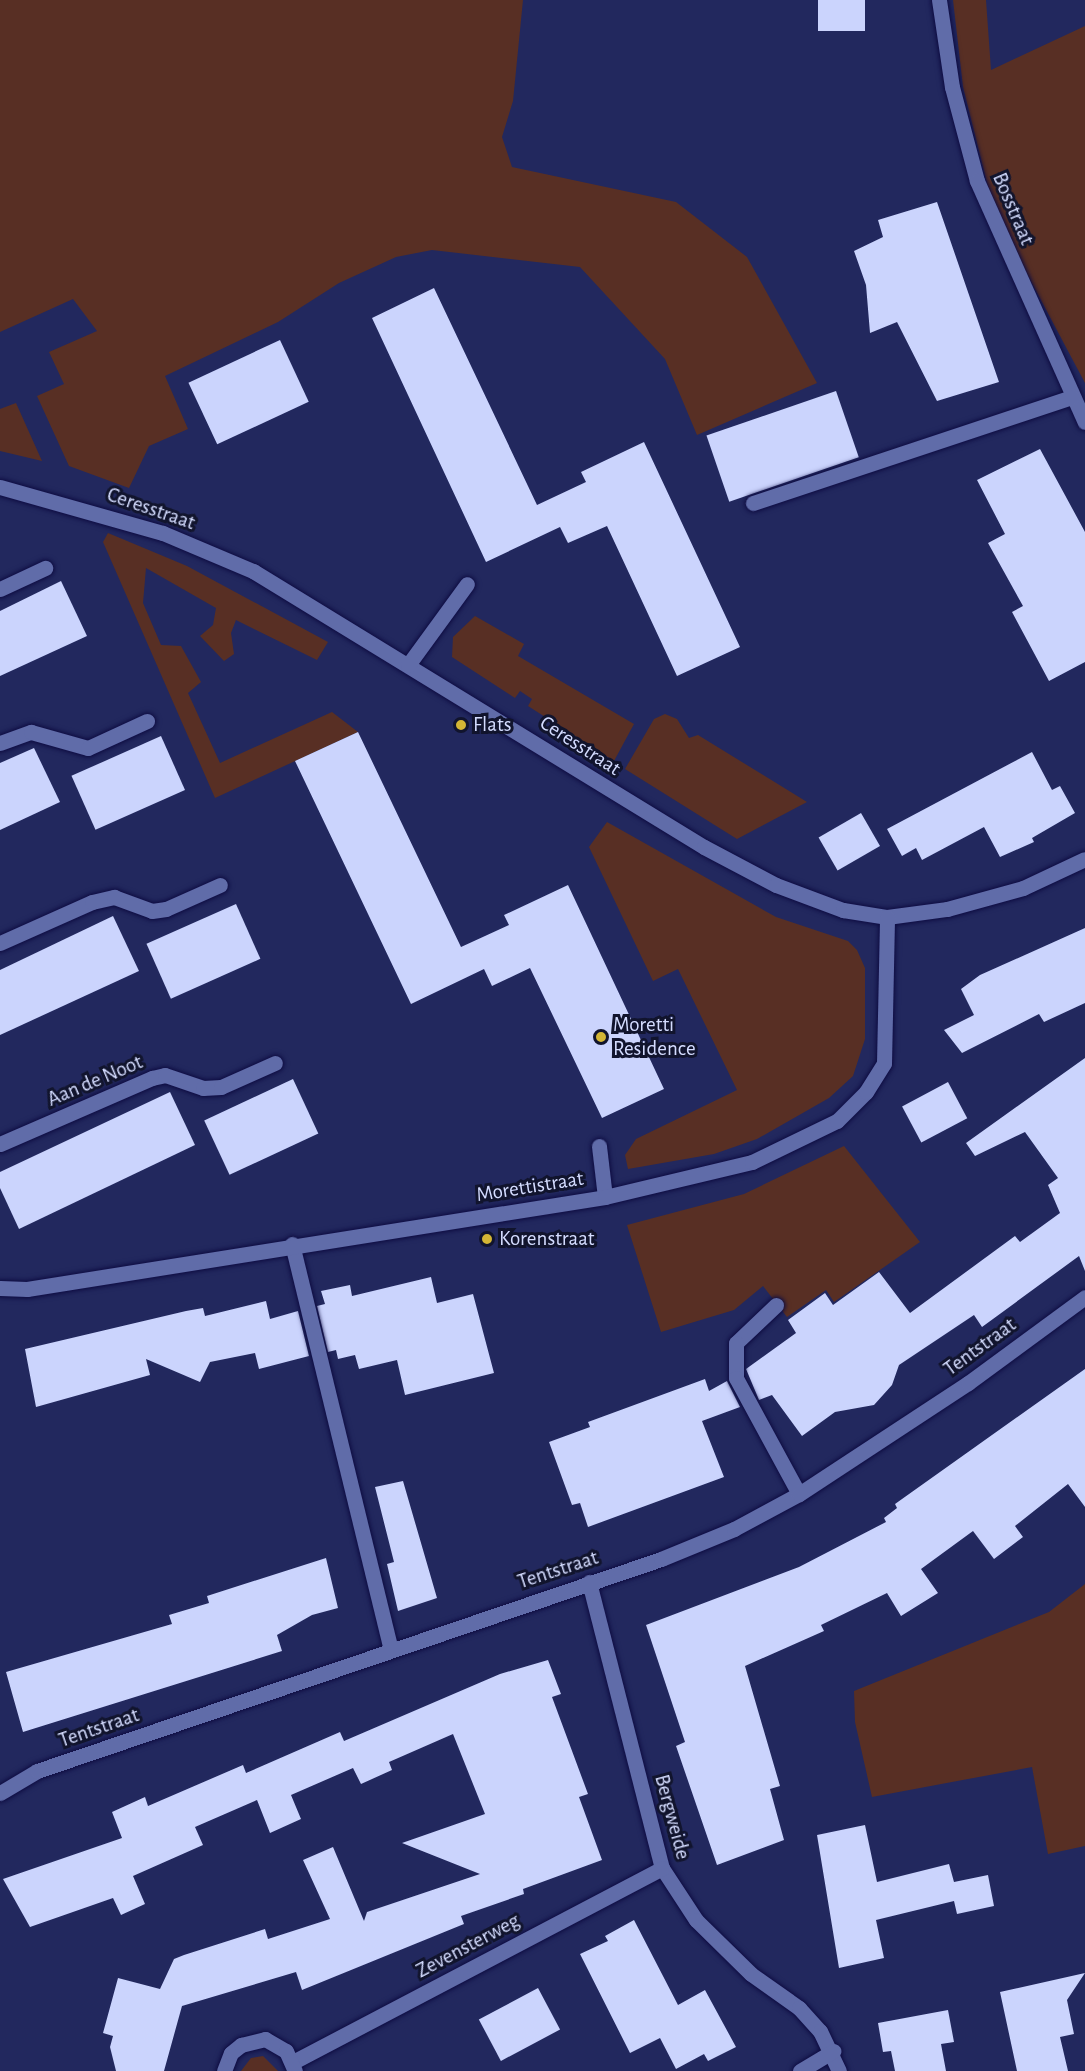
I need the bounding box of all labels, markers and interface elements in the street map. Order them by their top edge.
street label: Bosstraat [986,169,1040,249]
street label: Ceresstraat [104,482,198,536]
street label: Ceresstraat [535,711,625,781]
place label: Flats [473,712,511,738]
marker: Flats [454,718,468,732]
place label: Moretti Residence [613,1012,696,1062]
marker: Moretti Residence [594,1030,608,1044]
street label: Aan de Noot [43,1050,147,1112]
street label: Morettistraat [475,1166,585,1208]
place label: Korenstraat [499,1226,595,1252]
marker: Korenstraat [480,1232,494,1246]
street label: Tentstraat [939,1312,1021,1382]
street label: Tentstraat [515,1545,601,1595]
street label: Tentstraat [56,1703,142,1753]
street label: Bergweide [649,1772,695,1862]
street label: Zevensterweg [412,1908,524,1984]

